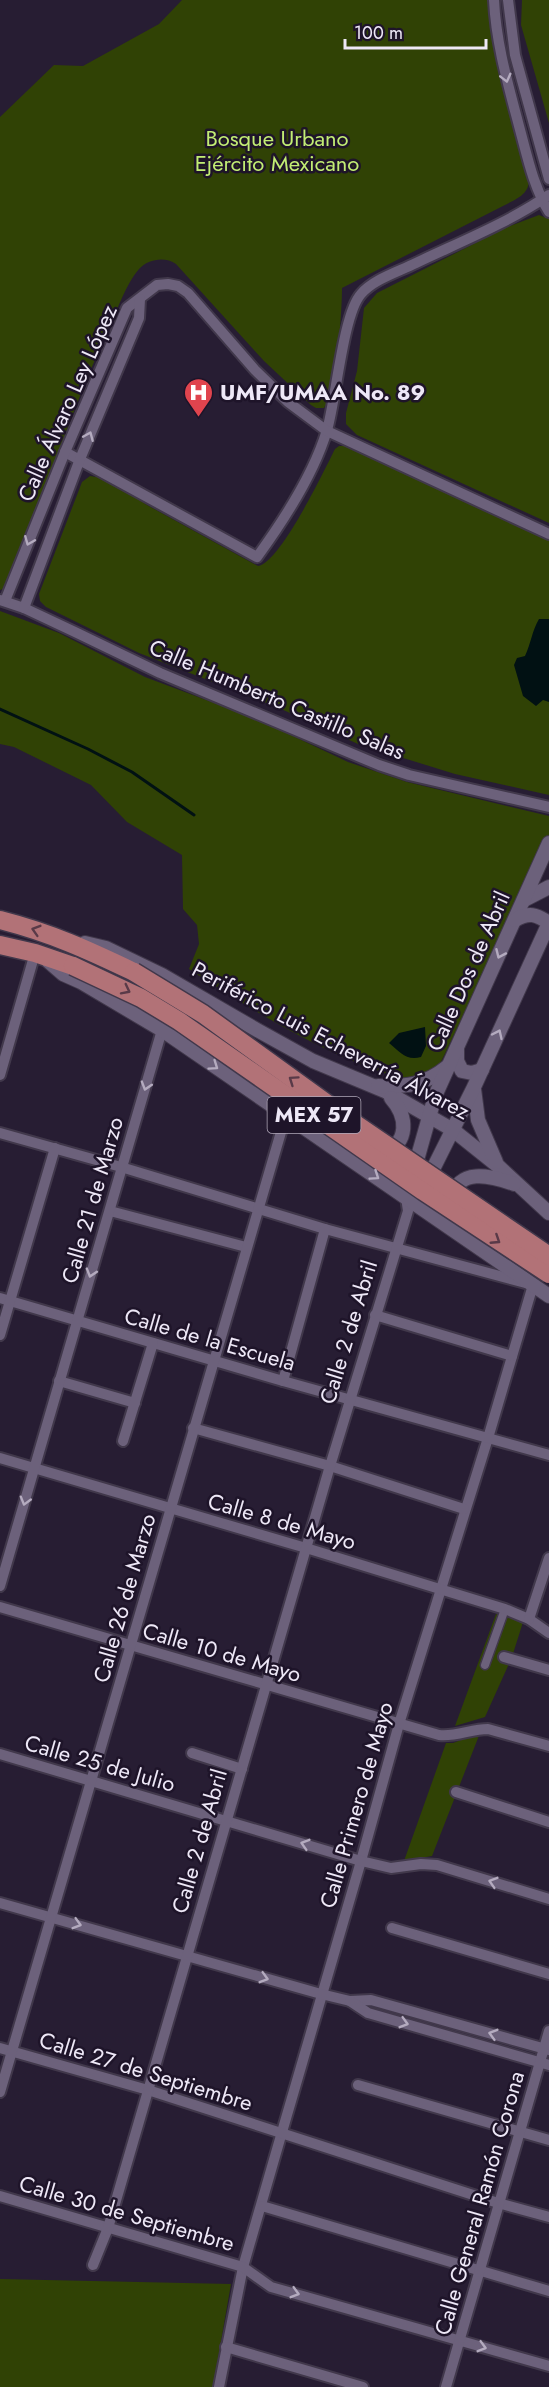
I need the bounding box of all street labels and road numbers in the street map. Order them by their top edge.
street label: Calle Álvaro Ley López [9,300,125,506]
street label: Calle Humberto Castillo Salas [144,631,410,767]
street label: Calle Dos de Abril [418,886,518,1056]
street label: Periférico Luis Echeverría Álvarez [187,953,475,1127]
road number: MEX 57 [268,1097,360,1133]
street label: Calle 21 de Marzo [53,1113,131,1287]
street label: Calle 2 de Abril [311,1256,385,1408]
street label: Calle de la Escuela [121,1299,299,1379]
street label: Calle 8 de Mayo [204,1485,360,1557]
street label: Calle 26 de Marzo [85,1510,163,1686]
street label: Calle 10 de Mayo [139,1614,305,1690]
street label: Calle Primero de Mayo [311,1698,401,1912]
street label: Calle 25 de Julio [21,1726,179,1800]
street label: Calle 2 de Abril [163,1765,235,1917]
street label: Calle 27 de Septiembre [35,2023,257,2119]
street label: Calle General Ramón Corona [426,2067,532,2339]
street label: Calle 30 de Septiembre [16,2167,238,2259]

